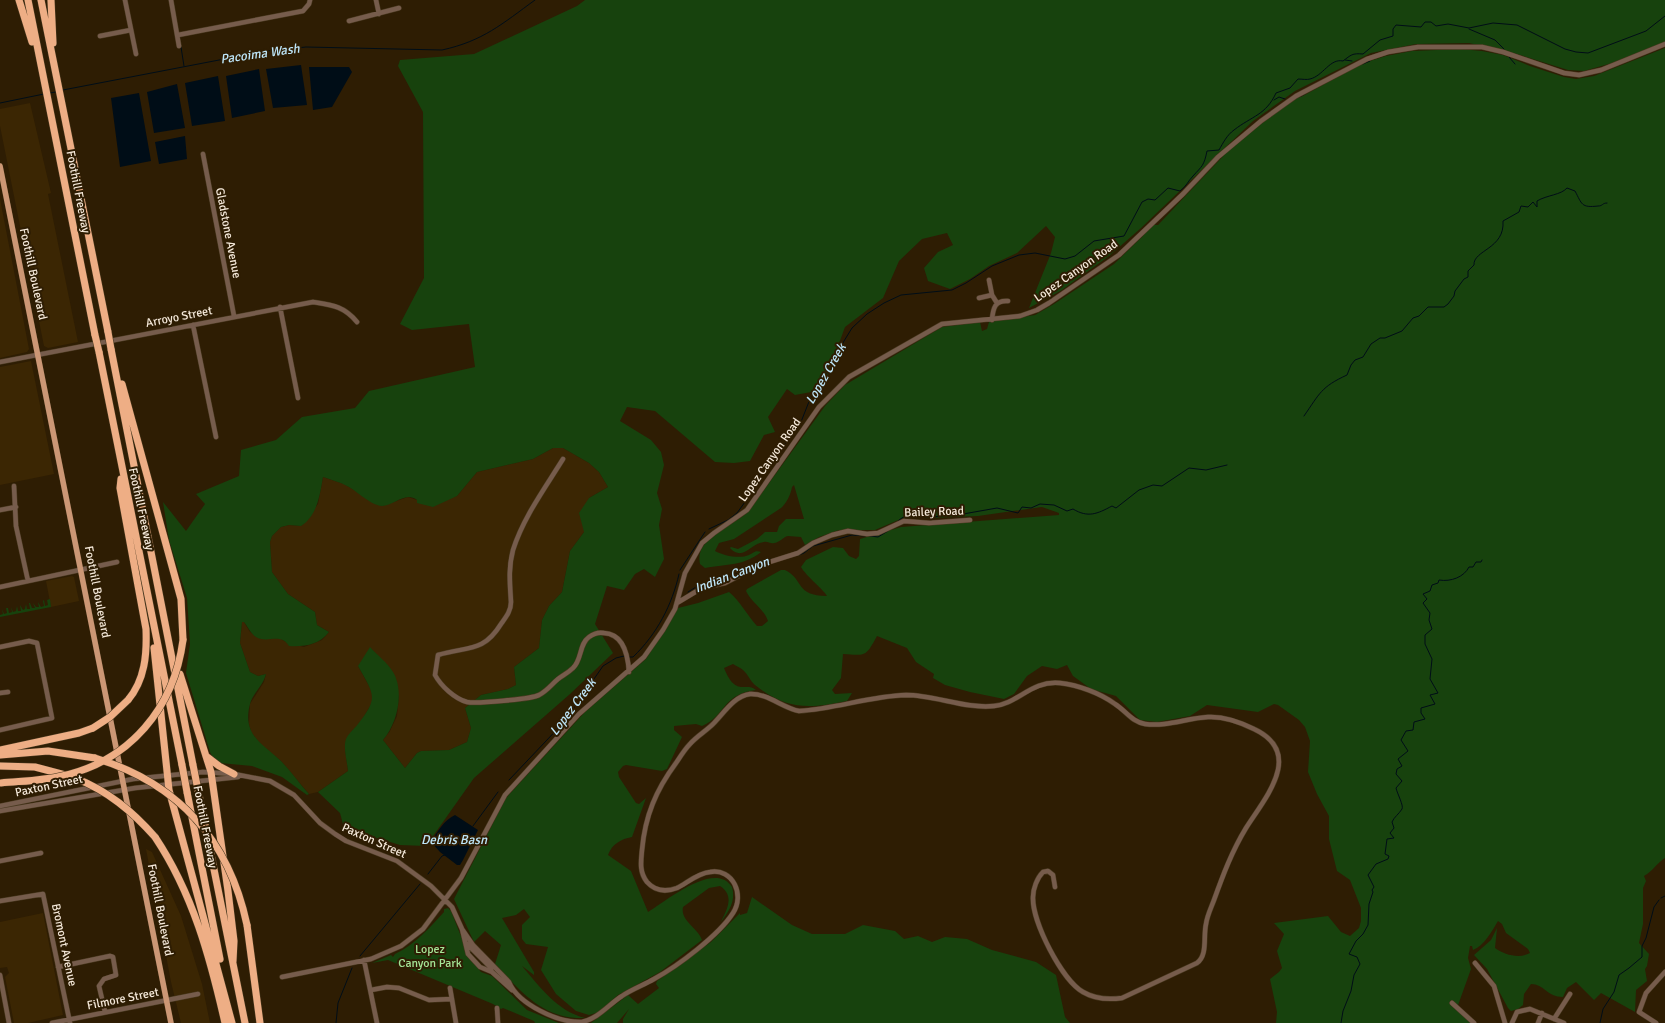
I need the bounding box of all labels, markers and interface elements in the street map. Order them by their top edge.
water label: Pacoima Wash [219,40,301,67]
street label: Foothill Freeway [63,149,93,235]
street label: Gladstone Avenue [212,186,244,280]
street label: Foothill Boulevard [16,227,50,321]
street label: Lopez Canyon Road [1031,237,1121,305]
street label: Arroyo Street [144,303,214,331]
water label: Lopez Creek [802,340,850,407]
street label: Lopez Canyon Road [736,415,804,505]
street label: Foothill Freeway [125,466,157,552]
street label: Bailey Road [904,503,964,521]
street label: Foothill Boulevard [81,545,113,639]
water label: Indian Canyon [692,553,773,597]
water label: Lopez Creek [546,674,601,739]
street label: Paxton Street [14,771,84,801]
street label: Foothill Freeway [190,784,220,870]
street label: Paxton Street [339,820,409,862]
water label: Debris Basn [421,832,488,848]
street label: Foothill Boulevard [144,863,176,957]
street label: Bromont Avenue [48,902,80,988]
park label: Lopez Canyon Park [398,942,462,971]
street label: Filmore Street [86,985,160,1013]

